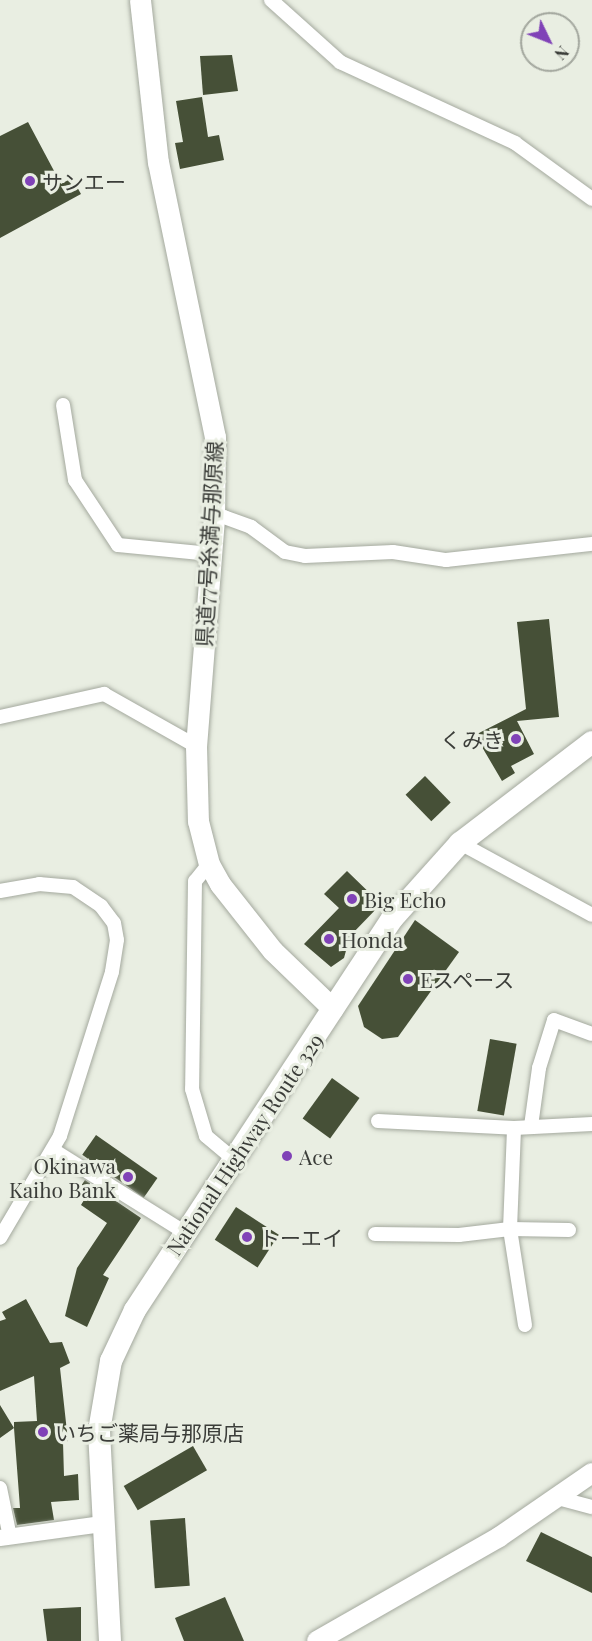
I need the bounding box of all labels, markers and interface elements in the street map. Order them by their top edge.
north arrow [520,12,580,72]
text: N [550,42,574,65]
place label: サンエー [42,168,126,194]
marker: サンエー [23,174,37,188]
street label: 県道77号糸満与那原線 [190,440,226,648]
place label: くみき [441,726,504,752]
marker: くみき [509,732,523,746]
place label: Big Echo [364,886,446,912]
marker: Big Echo [345,892,359,906]
place label: Honda [341,926,403,952]
marker: Honda [322,932,336,946]
place label: Eスペース [420,966,517,992]
marker: Eスペース [401,972,415,986]
street label: National Highway Route 329 [160,1028,328,1260]
place label: Ace [299,1143,333,1169]
marker: Ace [280,1149,294,1163]
place label: Okinawa Kaiho Bank [9,1152,116,1202]
marker: Okinawa Kaiho Bank [121,1170,135,1184]
place label: トーエイ [259,1224,343,1250]
marker: トーエイ [240,1230,254,1244]
place label: いちご薬局与那原店 [55,1419,244,1445]
marker: いちご薬局与那原店 [36,1425,50,1439]

